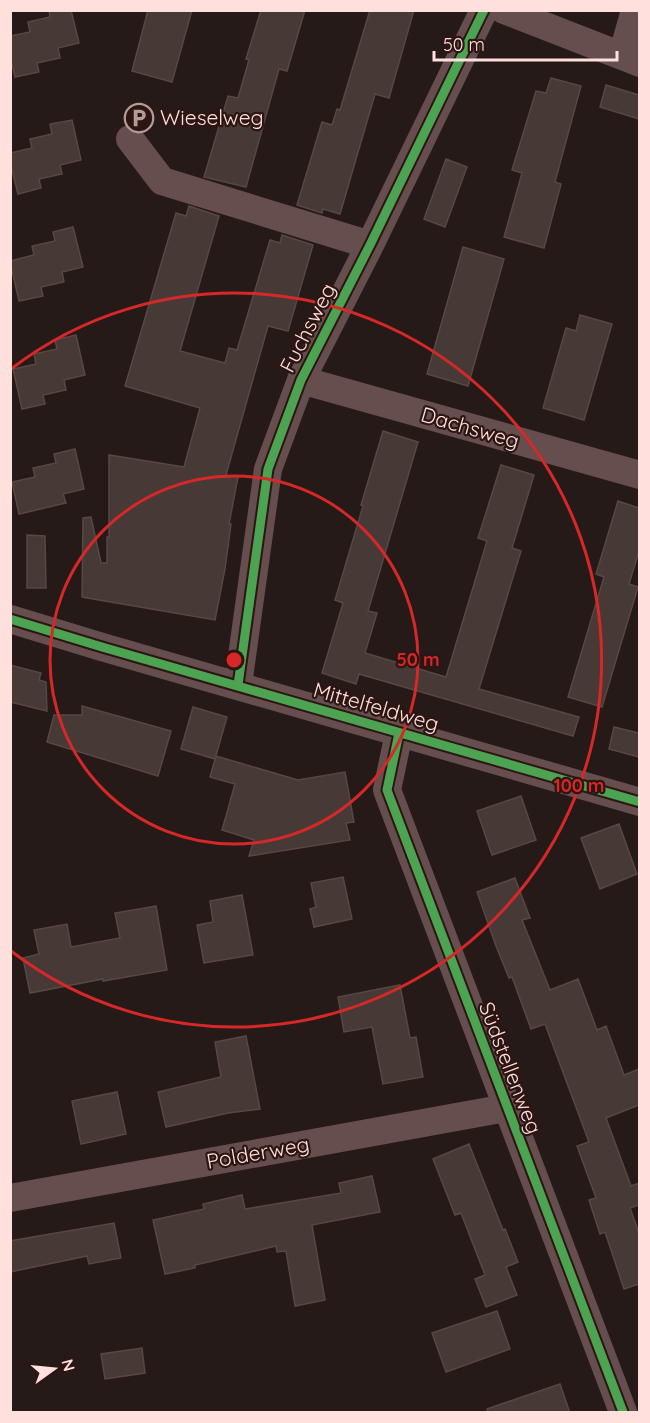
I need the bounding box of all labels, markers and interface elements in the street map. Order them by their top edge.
scale bar [434,24,617,62]
text: 50 m [443,33,485,56]
parking icon: Wieselweg [123,102,155,134]
place label: Wieselweg [160,104,264,130]
street label: Fuchsweg [274,278,341,377]
street label: Dachsweg [418,401,522,453]
text: 50 m [396,648,440,671]
centre of rings [224,650,244,670]
street label: Mittelfeldweg [311,676,442,736]
text: 100 m [554,774,604,797]
street label: Südstellenweg [474,998,548,1137]
street label: Polderweg [204,1130,311,1174]
north arrow [24,1339,84,1399]
text: N [57,1357,80,1373]

